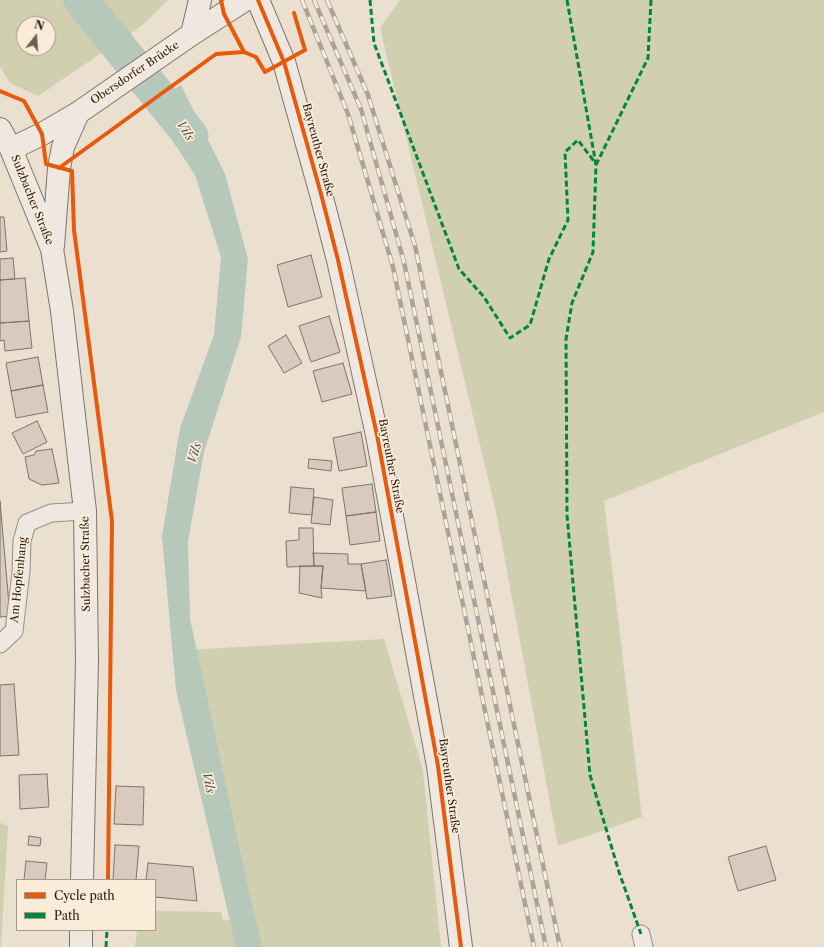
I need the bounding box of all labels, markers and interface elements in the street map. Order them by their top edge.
north arrow [16,16,56,56]
text: N [33,17,46,34]
street label: Obersdorfer Brücke [88,39,182,107]
street label: Bayreuther Straße [299,102,337,198]
water label: Vils [173,118,197,144]
street label: Sulzbacher Straße [8,153,56,247]
street label: Bayreuther Straße [375,418,407,514]
water label: Vils [185,441,205,465]
street label: Sulzbacher Straße [79,516,93,612]
street label: Am Hopfenhang [8,536,30,624]
street label: Bayreuther Straße [436,738,462,834]
water label: Vils [199,771,217,795]
legend [16,879,156,931]
text: Cycle path [54,888,115,903]
text: Path [54,908,80,923]

